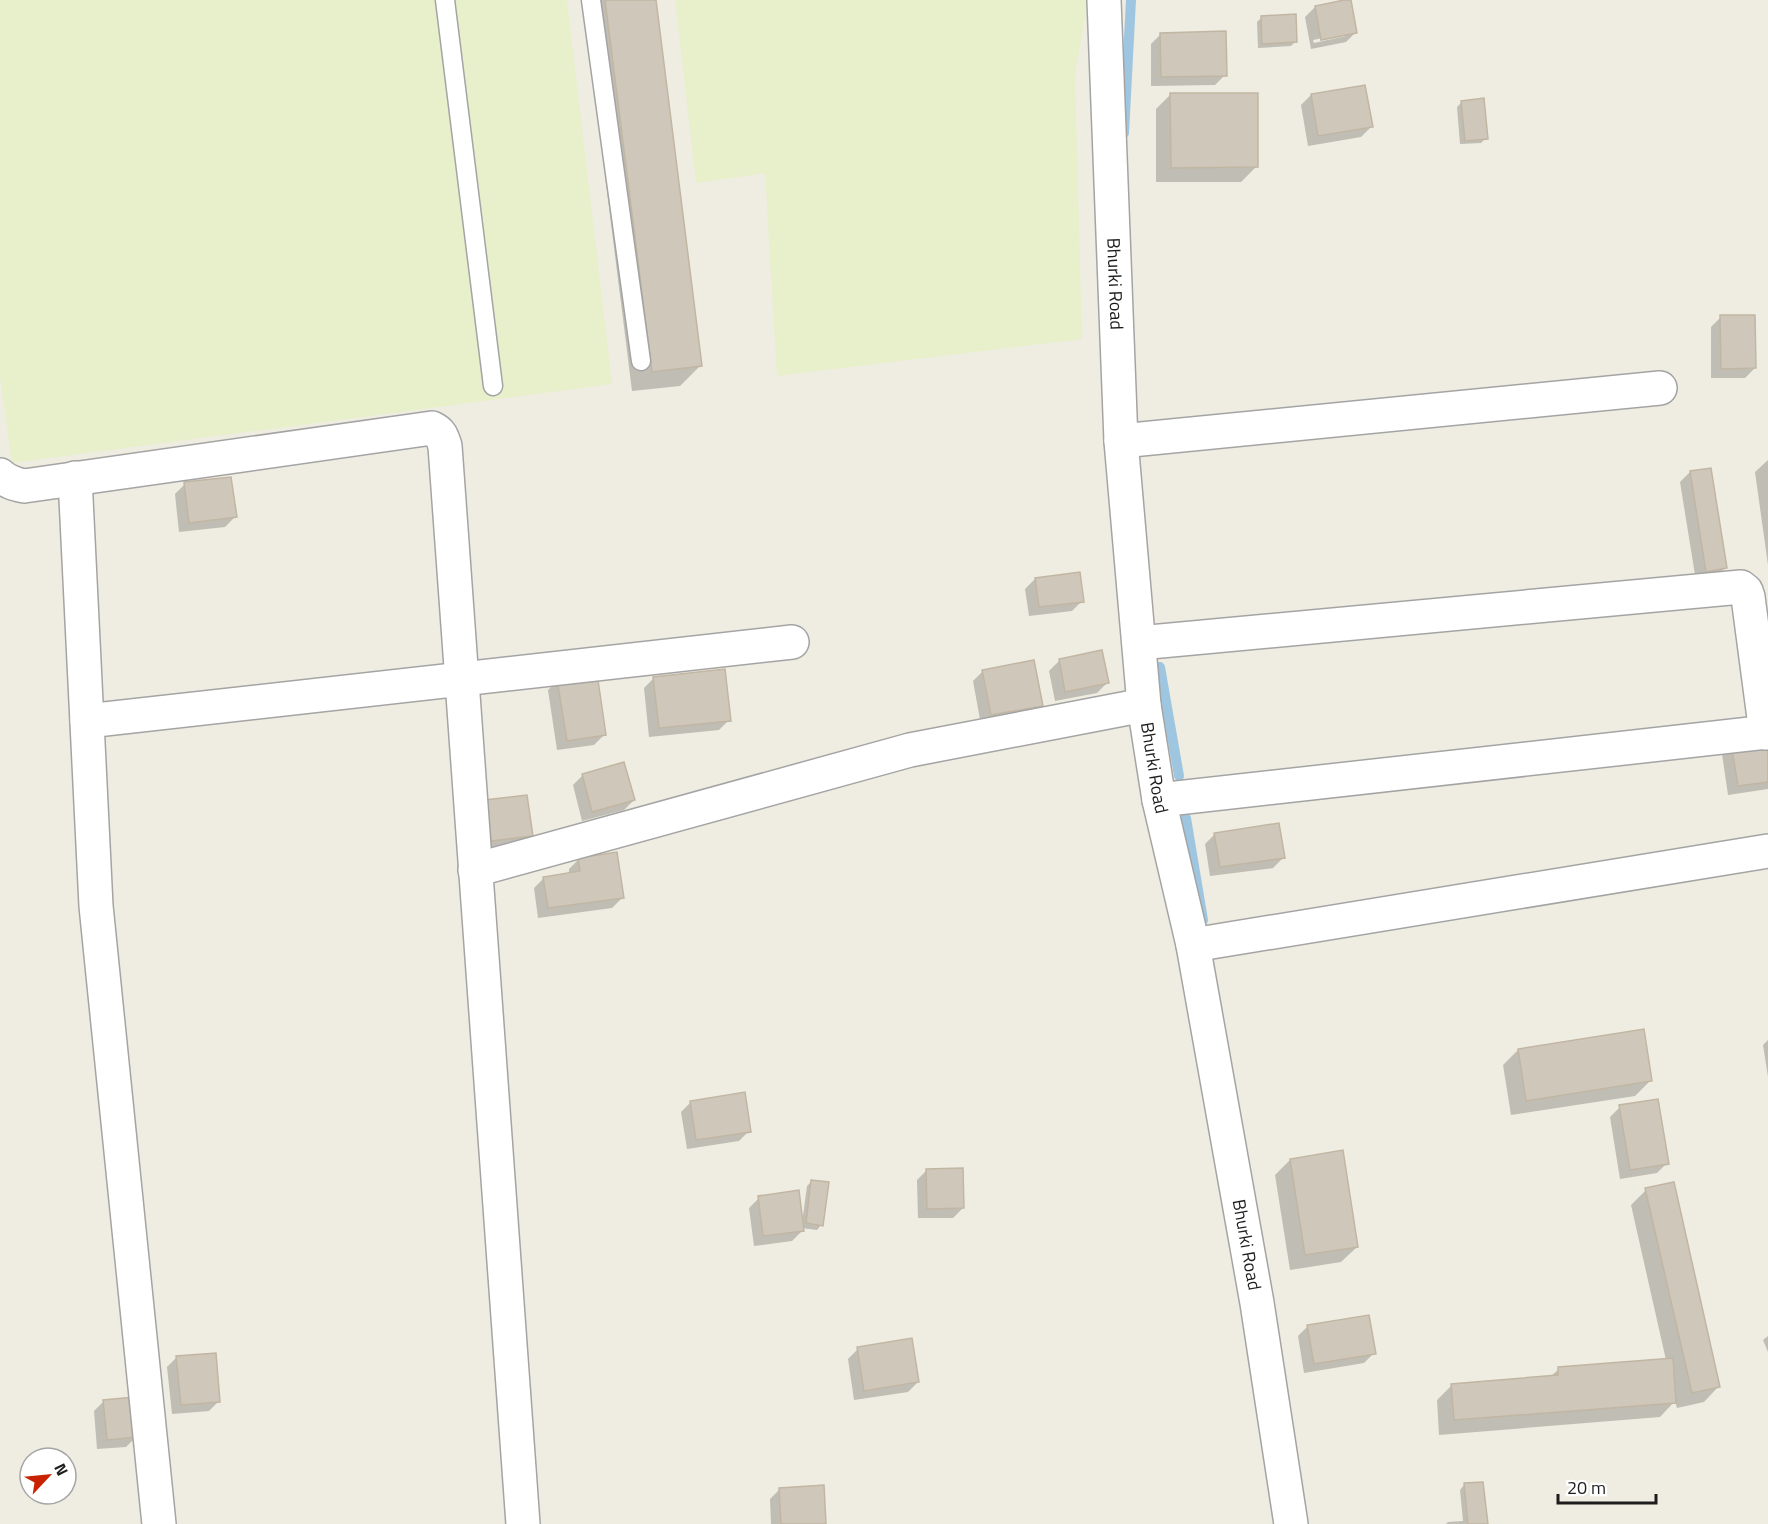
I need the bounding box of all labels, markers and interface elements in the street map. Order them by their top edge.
street label: Bhurki Road [1100,237,1131,330]
street label: Bhurki Road [1134,720,1176,816]
street label: Bhurki Road [1226,1197,1268,1292]
north arrow [18,1446,78,1506]
text: N [48,1459,75,1480]
scale bar [1558,1467,1656,1505]
text: 20 m [1567,1474,1606,1501]

